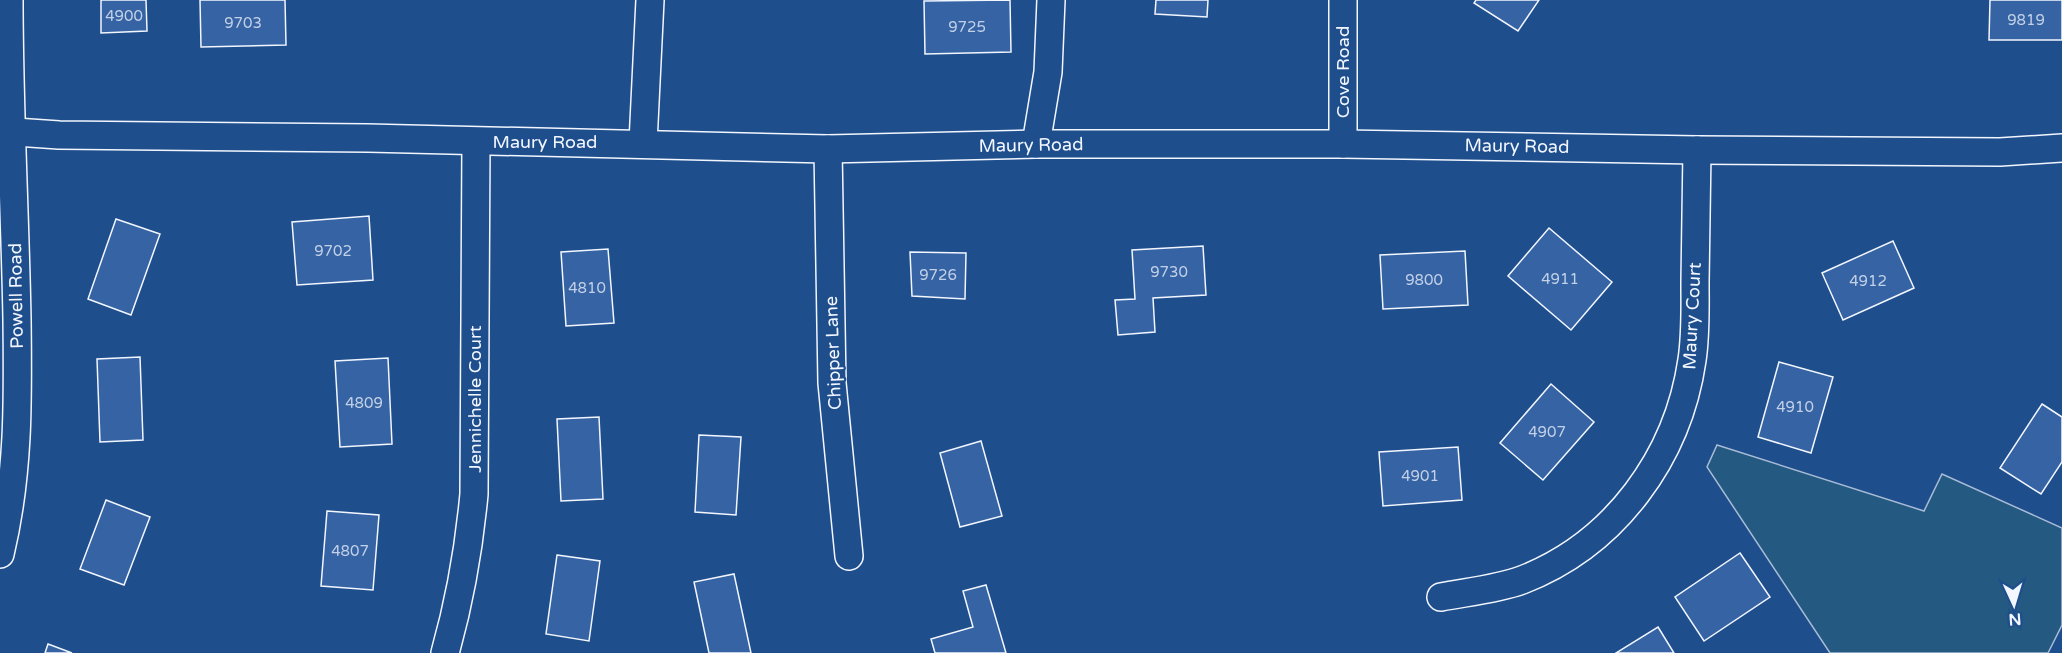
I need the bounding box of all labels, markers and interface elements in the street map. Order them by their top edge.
house number: 4900 [105,7,143,25]
house number: 9819 [2007,11,2045,29]
house number: 9703 [224,14,262,32]
house number: 9725 [948,18,986,36]
street label: Cove Road [1332,26,1354,118]
street label: Maury Road [493,131,597,153]
street label: Maury Road [978,133,1084,157]
street label: Maury Road [1464,134,1570,158]
house number: 9702 [314,242,352,260]
street label: Powell Road [4,243,28,349]
street label: Maury Court [1678,262,1706,370]
house number: 9730 [1150,263,1188,281]
house number: 9726 [919,266,957,284]
house number: 4911 [1541,270,1579,288]
house number: 9800 [1405,271,1443,289]
house number: 4912 [1849,272,1887,290]
house number: 4810 [568,279,606,297]
street label: Chipper Lane [820,296,846,410]
street label: Jennichelle Court [464,325,486,473]
house number: 4809 [345,394,383,412]
house number: 4910 [1776,398,1814,416]
house number: 4907 [1528,423,1566,441]
house number: 4901 [1401,467,1439,485]
house number: 4807 [331,542,369,560]
north arrow [1984,575,2044,635]
text: N [2008,609,2022,629]

